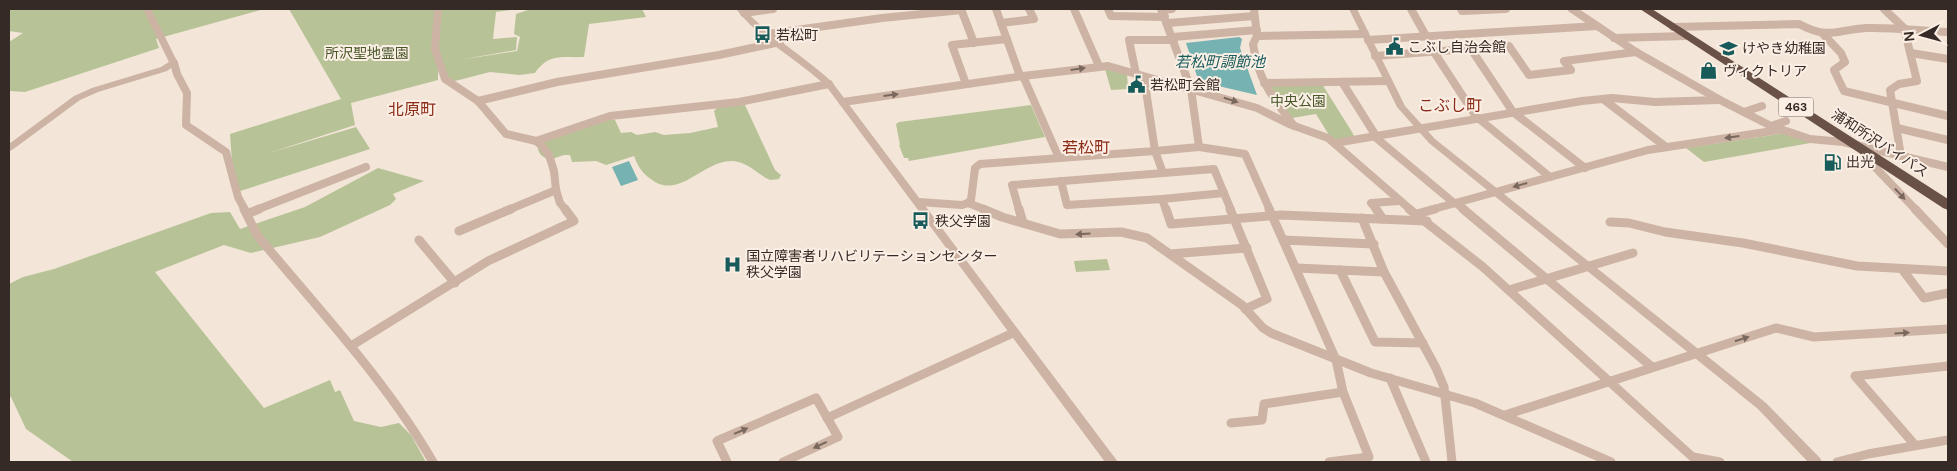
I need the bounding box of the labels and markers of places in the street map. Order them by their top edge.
bus stop icon: 若松町 [752,25,772,45]
place label: 若松町 [776,26,818,44]
public building icon: こぶし自治会館 [1384,37,1404,57]
place label: こぶし自治会館 [1408,38,1506,56]
school or university icon: けやき幼稚園 [1718,38,1738,58]
place label: けやき幼稚園 [1742,39,1826,57]
shop icon: ヴィクトリア [1699,61,1719,81]
place label: ヴィクトリア [1723,62,1807,80]
public building icon: 若松町会館 [1126,75,1146,95]
place label: 若松町会館 [1150,76,1220,94]
fuel station icon: 出光 [1822,152,1842,172]
place label: 出光 [1846,153,1874,171]
bus stop icon: 秩父学園 [911,211,931,231]
place label: 秩父学園 [935,212,991,230]
place label: 国立障害者リハビリテーションセンター 秩父学園 [746,247,998,281]
hospital icon: 国立障害者リハビリテーションセンター 秩父学園 [722,254,742,274]

